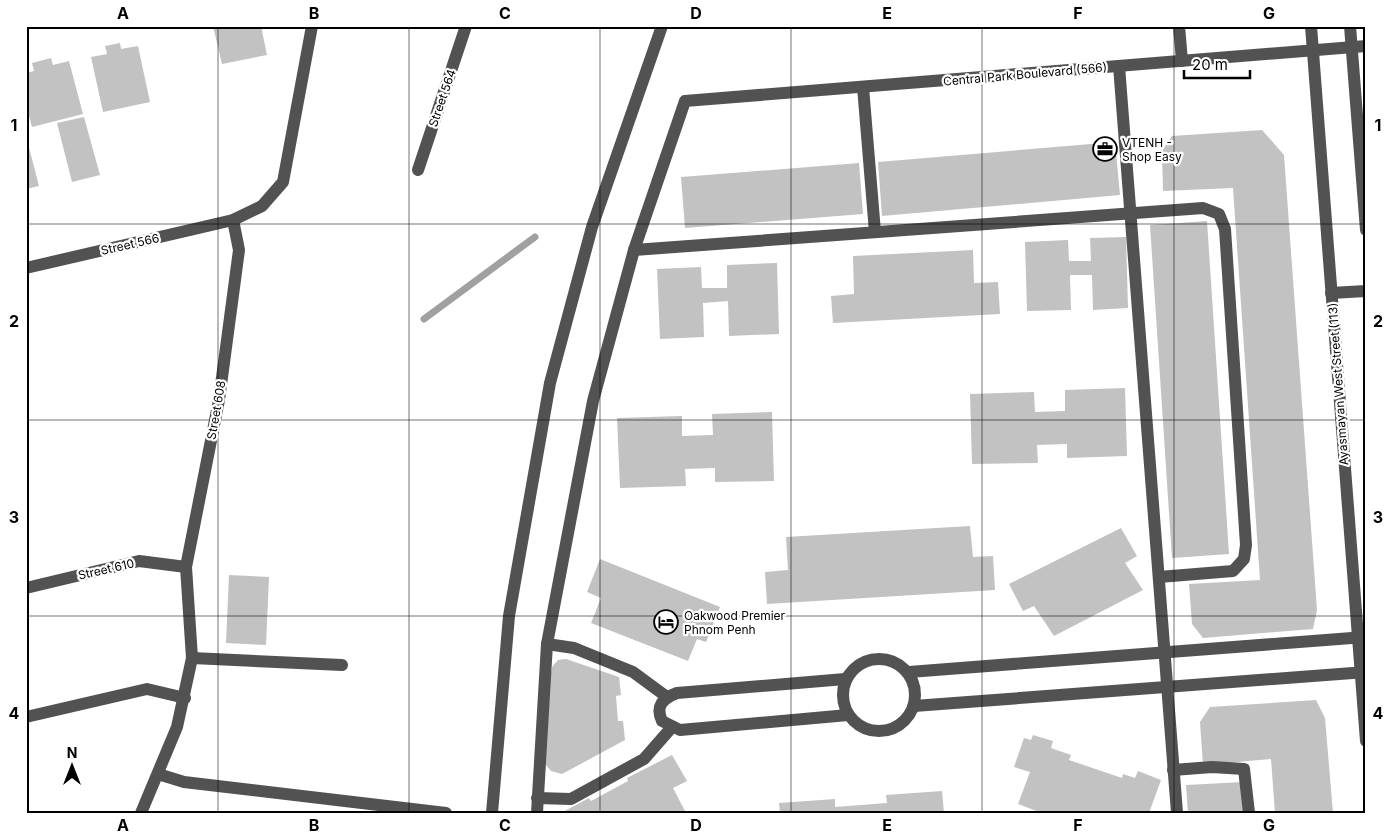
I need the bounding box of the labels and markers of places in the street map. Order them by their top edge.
place label: VTENH - Shop Easy [1122,135,1182,164]
office icon: VTENH - Shop Easy [1092,136,1118,162]
place label: Oakwood Premier Phnom Penh [684,608,786,637]
hotel icon: Oakwood Premier Phnom Penh [653,609,679,635]

